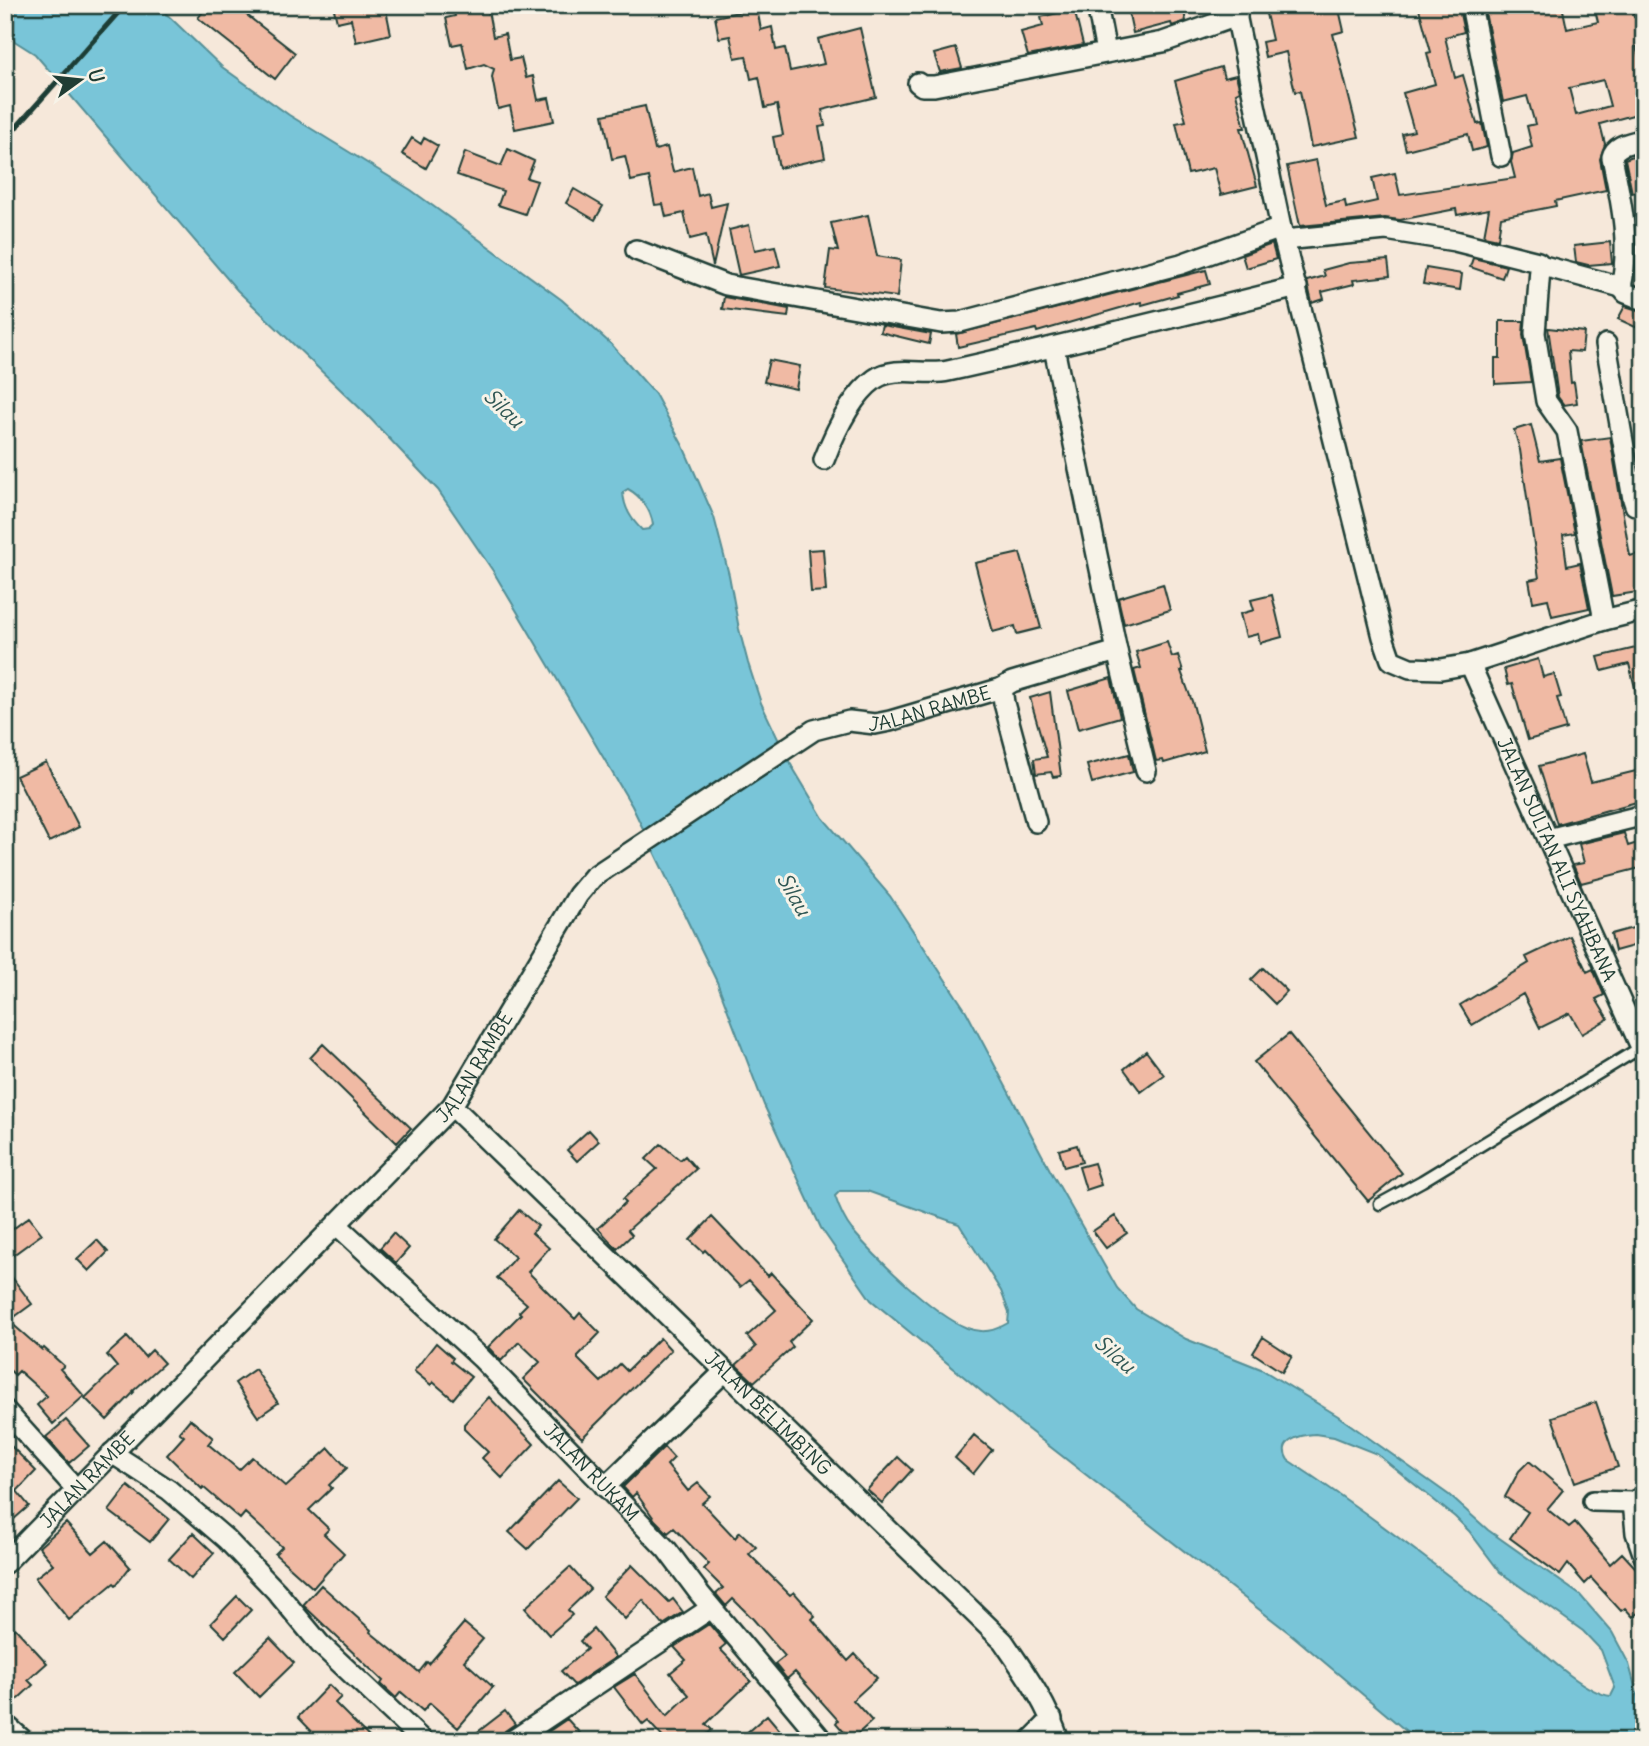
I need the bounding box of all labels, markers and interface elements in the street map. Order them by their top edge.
north arrow [46,46,116,116]
text: U [83,66,110,85]
water label: Silau [478,383,531,435]
street label: JALAN RAMBE [868,680,993,736]
street label: JALAN SULTAN ALI SYAHBANA [1492,734,1622,985]
water label: Silau [771,868,818,922]
street label: JALAN RAMBE [431,1008,517,1127]
water label: Silau [1089,1329,1142,1380]
street label: JALAN BELIMBING [700,1346,837,1480]
street label: JALAN RUKAM [539,1418,644,1526]
street label: JALAN RAMBE [34,1426,139,1533]

